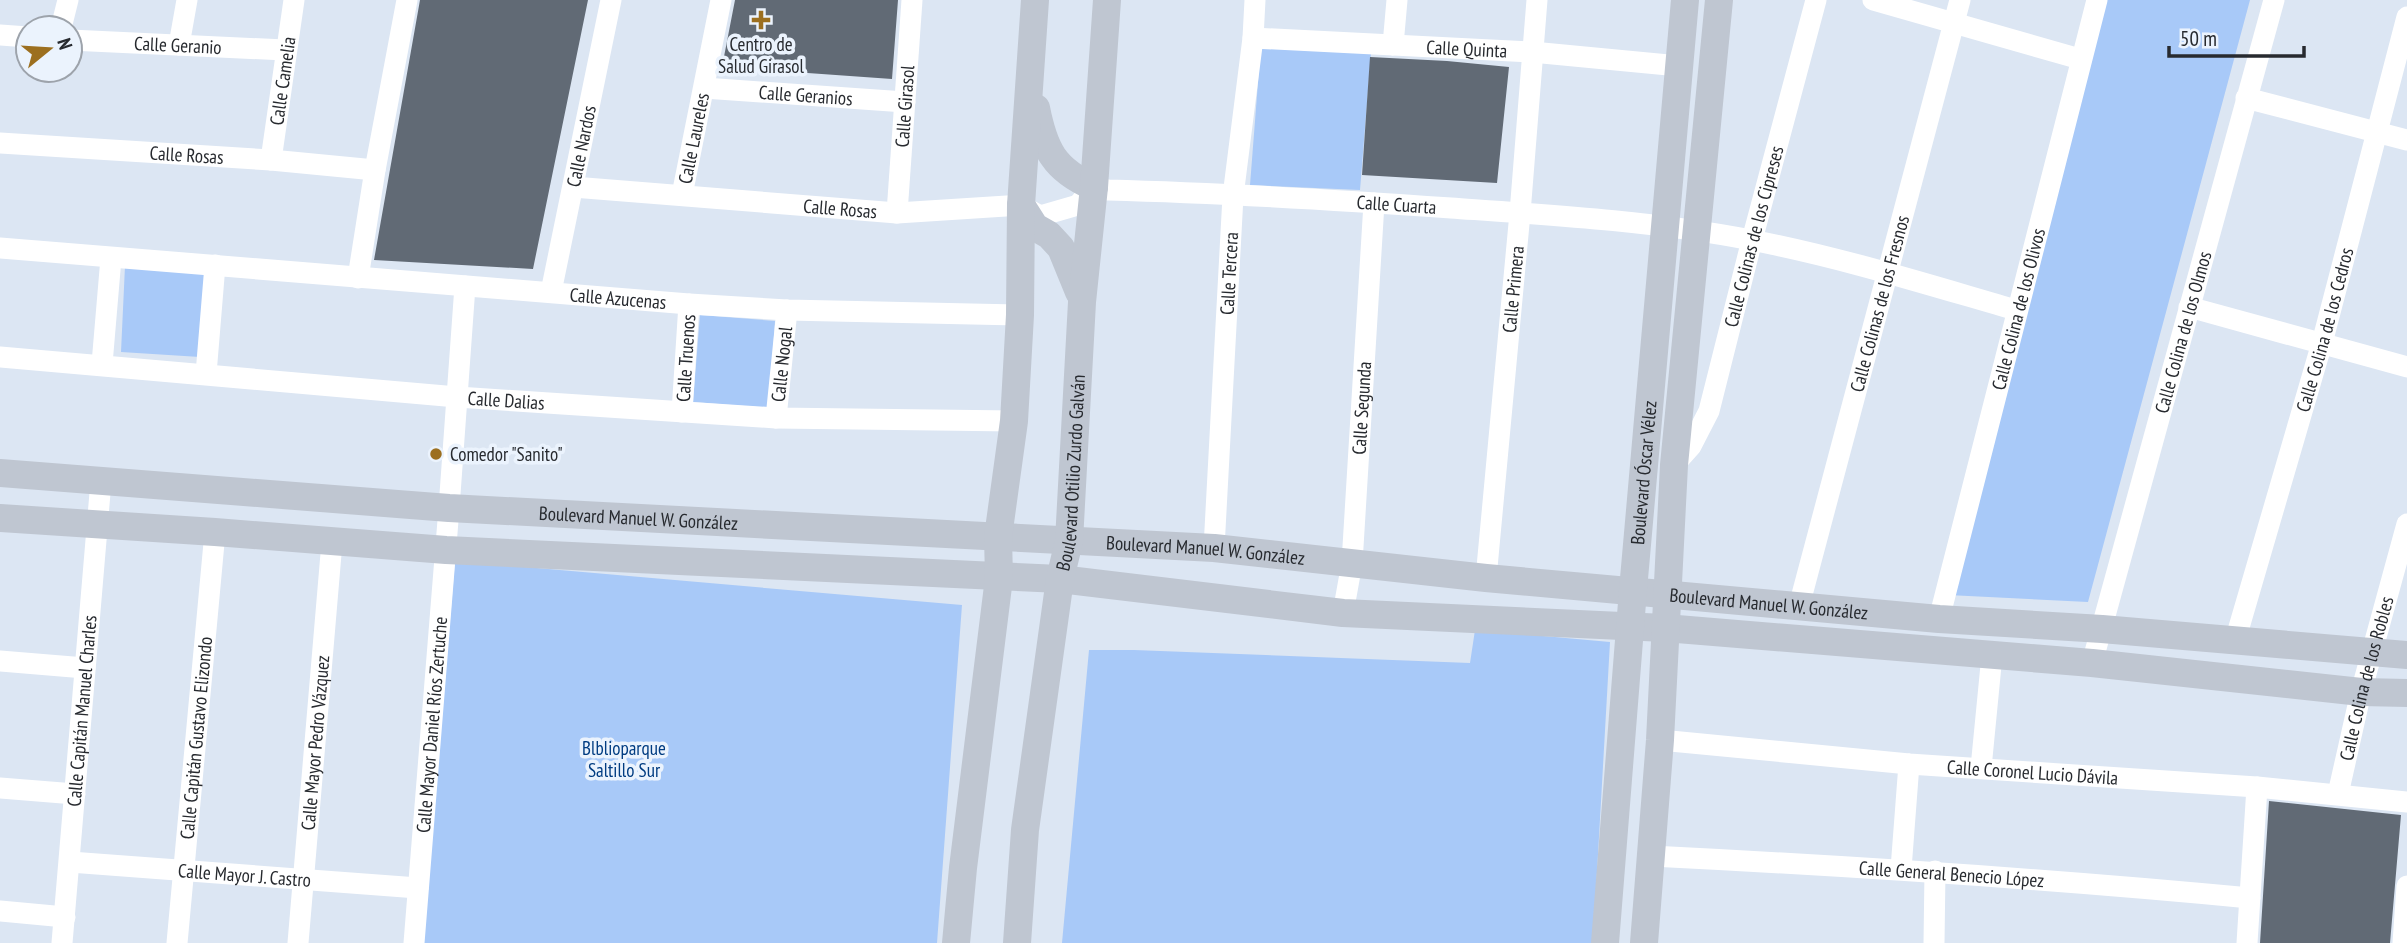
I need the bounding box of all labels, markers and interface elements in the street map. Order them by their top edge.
marker: Centro de Salud Girasol [751,10,771,30]
north arrow [14,14,84,84]
scale bar [2169,14,2304,58]
text: 50 m [2180,25,2217,52]
street label: Calle Geranio [134,31,222,59]
place label: Centro de Salud Girasol [718,32,805,78]
text: N [52,35,78,52]
street label: Calle Camelia [264,35,301,127]
street label: Calle Quinta [1426,35,1508,63]
street label: Calle Girasol [890,64,919,148]
street label: Calle Geranios [758,80,853,110]
street label: Calle Laureles [673,91,714,186]
street label: Calle Nardos [561,103,601,189]
street label: Calle Rosas [149,140,224,169]
street label: Calle Colinas de los Cipreses [1719,143,1789,330]
street label: Calle Cuarta [1356,190,1437,219]
street label: Calle Rosas [802,194,878,223]
street label: Calle Colinas de los Fresnos [1844,213,1914,394]
street label: Calle Colina de los Olivos [1986,226,2050,392]
street label: Calle Tercera [1215,231,1243,316]
street label: Calle Primera [1497,245,1529,334]
street label: Calle Colina de los Cedros [2291,245,2358,415]
street label: Calle Colina de los Olmos [2149,249,2216,416]
street label: Calle Azucenas [569,282,667,314]
street label: Calle Truenos [671,314,700,403]
street label: Calle Nogal [766,325,797,403]
street label: Calle Segunda [1347,361,1376,455]
street label: Boulevard Otilio Zurdo Galván [1050,374,1090,573]
street label: Calle Dalias [467,386,545,415]
street label: Boulevard Óscar Vélez [1625,399,1662,546]
place label: Comedor "Sanito" [450,442,563,466]
marker: Comedor "Sanito" [428,446,444,462]
street label: Boulevard Manuel W. González [538,501,739,535]
street label: Boulevard Manuel W. González [1105,530,1306,570]
street label: Boulevard Manuel W. González [1668,583,1869,625]
street label: Calle Colina de los Robles [2334,594,2399,763]
street label: Calle Capitán Manuel Charles [62,614,102,807]
street label: Calle Mayor Daniel Ríos Zertuche [411,616,452,834]
street label: Calle Capitán Gustavo Elizondo [175,635,217,840]
street label: Calle Mayor Pedro Vázquez [296,654,334,831]
park label: Blblioparque Saltillo Sur [582,736,666,782]
street label: Calle Coronel Lucio Dávila [1946,755,2119,790]
street label: Calle General Benecio López [1858,856,2045,892]
street label: Calle Mayor J. Castro [177,858,312,892]

